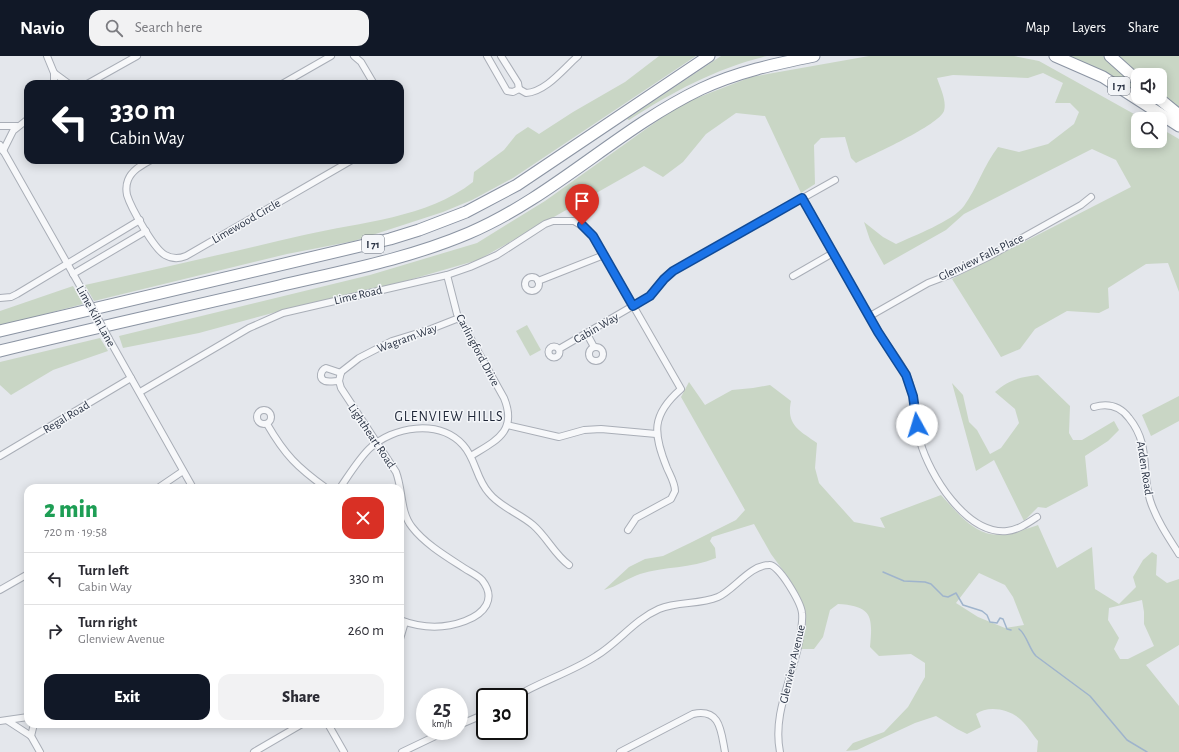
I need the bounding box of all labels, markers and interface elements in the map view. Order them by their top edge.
search box [89,10,369,46]
icon: search [103,17,125,39]
text: Navio [20,19,65,38]
text: Search here [135,20,203,35]
text: Map [1025,21,1050,35]
text: Layers [1072,21,1106,35]
text: Share [1128,21,1159,35]
map controls [1131,68,1167,148]
button: sound [1131,68,1167,104]
road number: I 71 [1108,77,1130,95]
icon: left [44,96,96,148]
text: 330 m [110,97,176,125]
button: search [1131,112,1167,148]
text: Cabin Way [110,130,184,148]
pin [565,184,599,225]
icon: arrive [571,190,593,212]
street label: Limewood Circle [210,197,282,245]
street label: Glenview Falls Place [937,231,1025,283]
road number: I 71 [362,235,384,253]
street label: Lime Kiln Lane [74,283,118,349]
street label: Lime Road [333,284,383,306]
street label: Cabin Way [572,310,621,346]
street label: Carlingford Drive [454,312,502,388]
street label: Wagram Way [375,322,439,355]
street label: Regal Road [41,399,91,435]
street label: Lightheart Road [346,402,398,470]
position arrow [896,404,938,446]
district label: GLENVIEW HILLS [394,410,504,424]
street label: Arden Road [1135,440,1155,496]
button: close [342,497,384,539]
text: 2 min [44,498,98,522]
text: 720 m · 19:58 [44,526,107,539]
text: Turn left [78,563,129,578]
icon: left [44,568,66,590]
text: 330 m [349,571,384,586]
text: Cabin Way [78,581,132,594]
text: Turn right [78,615,137,630]
icon: right [44,620,66,642]
text: 260 m [348,623,384,638]
street label: Glenview Avenue [777,624,807,704]
text: Glenview Avenue [78,633,165,646]
button: Exit [44,674,210,720]
button: Share [218,674,384,720]
speed limit sign: 30 [476,688,528,740]
text: 25 [433,699,451,719]
text: km/h [432,719,452,729]

